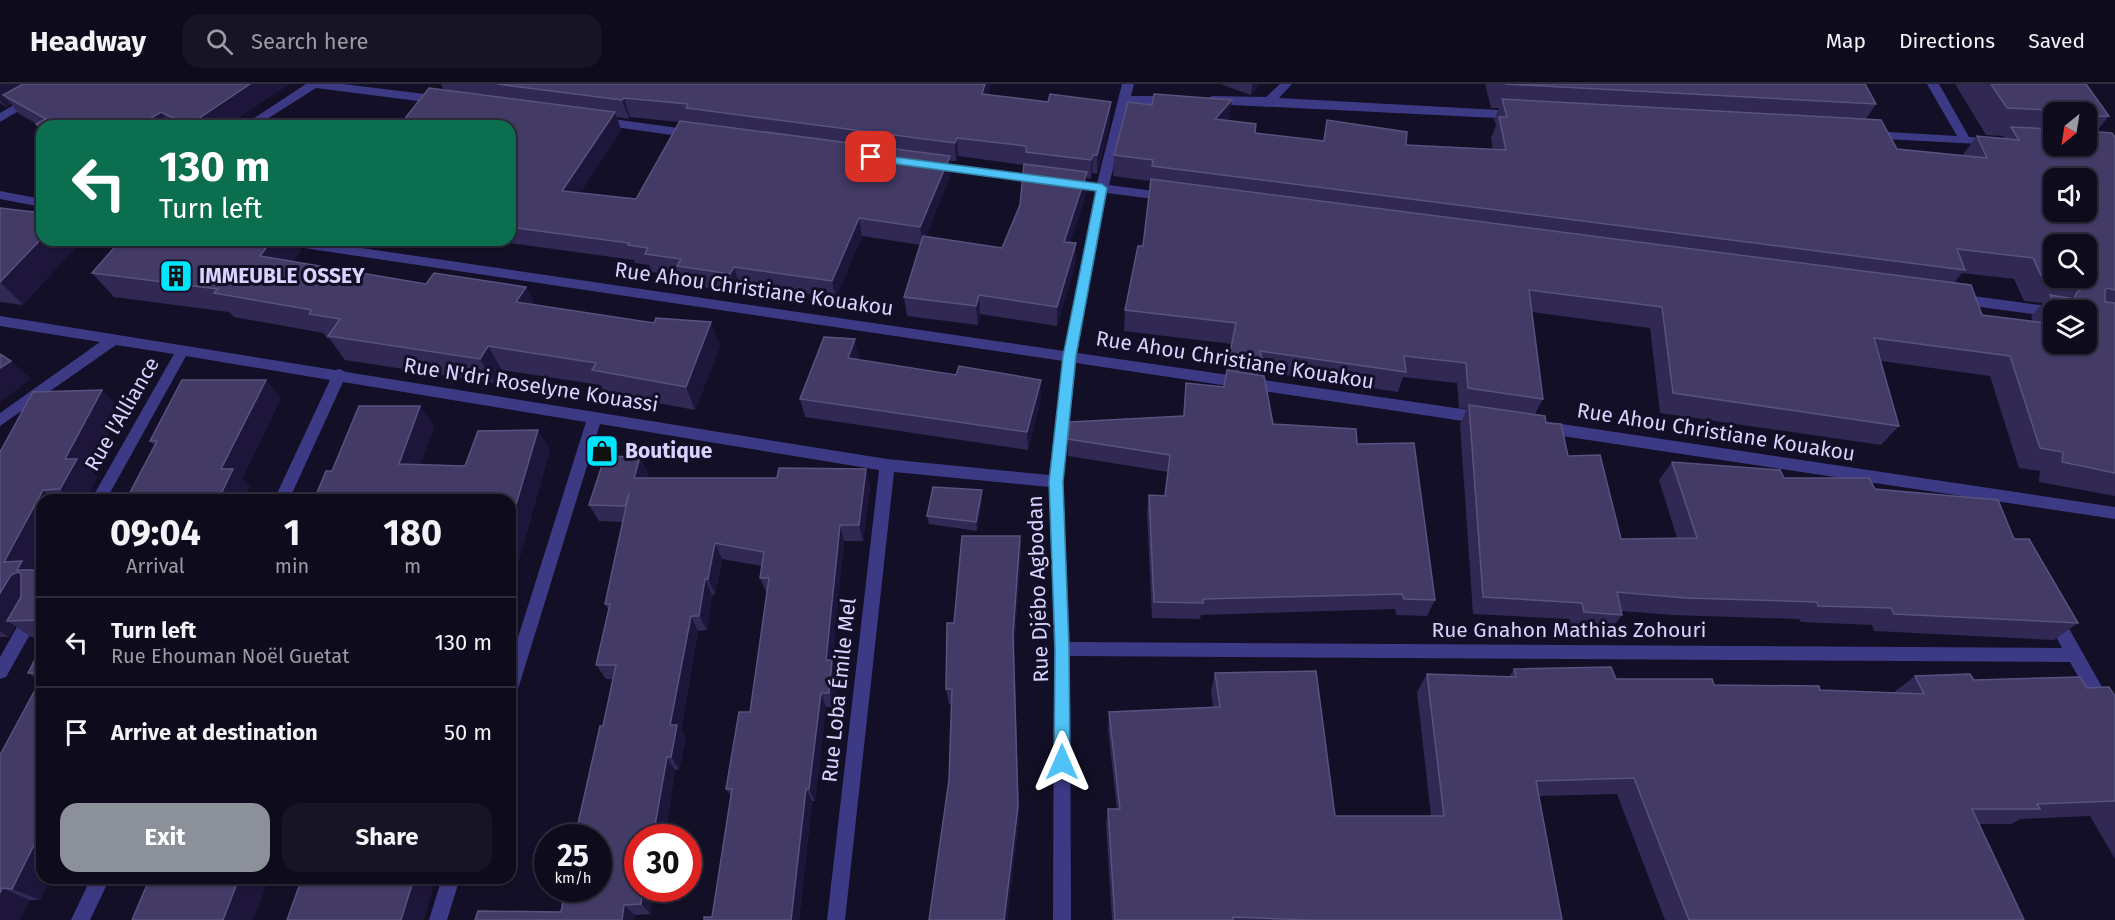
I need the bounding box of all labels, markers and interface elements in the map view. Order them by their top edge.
search box [182,14,602,68]
text: Headway [30,25,146,58]
icon: search [203,25,236,58]
text: Search here [251,28,369,55]
text: Map [1826,28,1866,54]
text: Directions [1899,28,1995,54]
text: Saved [2028,28,2085,54]
north arrow [2043,102,2097,156]
map controls [2043,102,2097,354]
pin [845,131,896,182]
icon: arrive [854,140,887,173]
text: 130 m [159,142,270,192]
icon: left [60,144,138,222]
button: sound [2043,168,2097,222]
text: Turn left [159,193,262,225]
button: search [2043,234,2097,288]
street label: Rue Ahou Christiane Kouakou [613,257,895,321]
building icon: IMMEUBLE OSSEY [158,258,194,294]
place label: IMMEUBLE OSSEY [199,263,365,289]
button: layers [2043,300,2097,354]
street label: Rue Ahou Christiane Kouakou [1094,325,1376,395]
street label: Rue N'dri Roselyne Kouassi [402,352,660,418]
street label: Rue l'Alliance [79,353,165,475]
street label: Rue Ahou Christiane Kouakou [1575,397,1857,467]
shop icon: Boutique [584,433,620,469]
place label: Boutique [625,438,713,464]
street label: Rue Djébo Agbodan [1022,495,1054,683]
text: 09:04 [110,511,201,555]
text: 1 [284,511,300,555]
text: 180 [383,511,442,555]
text: Arrival [126,554,185,578]
text: min [275,554,309,578]
text: m [404,554,421,578]
street label: Rue Loba Émile Mel [816,596,862,784]
text: Turn left [111,617,196,644]
street label: Rue Gnahon Mathias Zohouri [1431,617,1707,643]
icon: left [60,626,93,659]
text: 130 m [435,629,492,656]
text: Rue Ehouman Noël Guetat [111,644,349,668]
icon: arrive [60,716,93,749]
text: Arrive at destination [111,719,318,746]
text: 50 m [444,719,492,746]
position arrow [1030,730,1094,794]
button: Exit [60,803,270,872]
button: Share [282,803,492,872]
speed limit sign: 30 [624,824,702,902]
text: 25 [557,838,589,874]
text: km/h [554,869,592,887]

